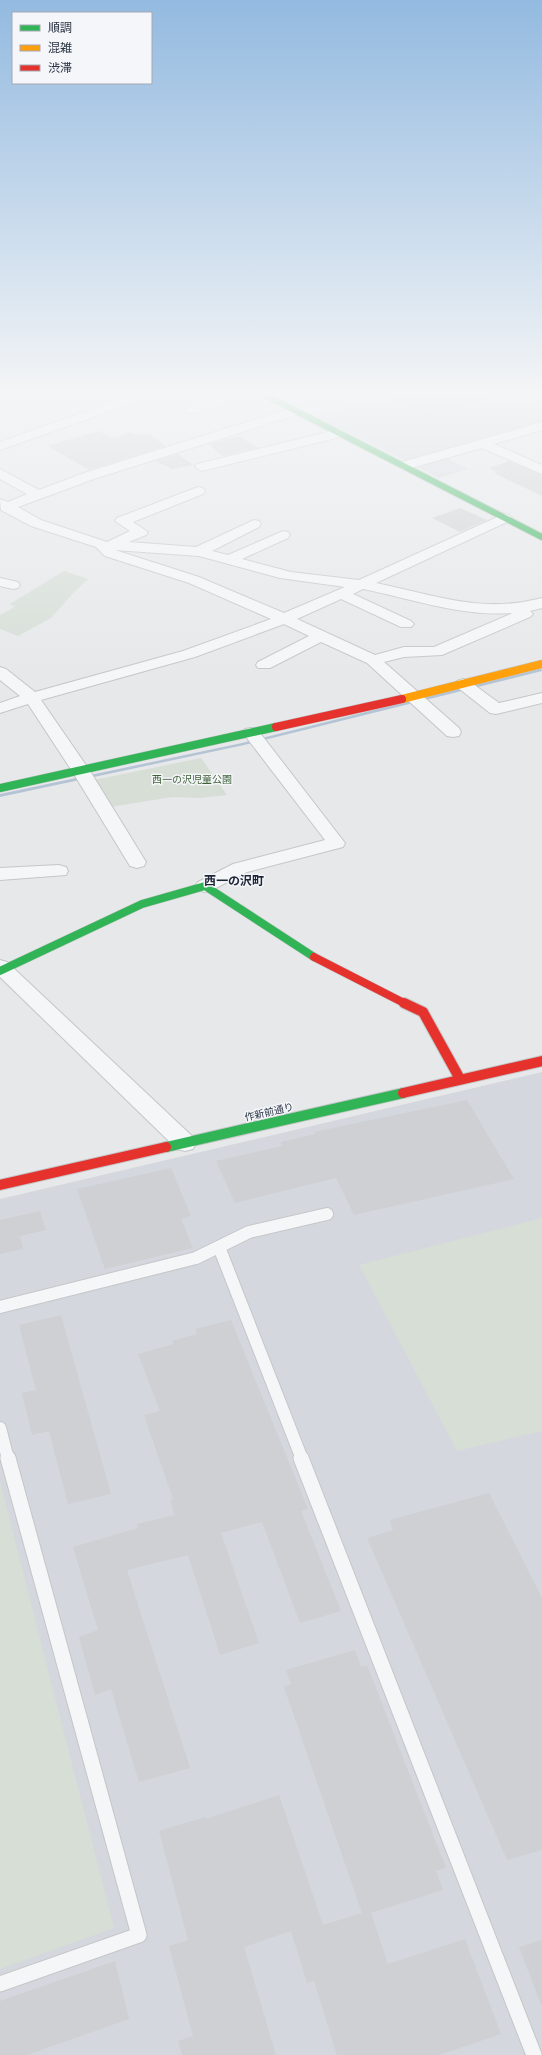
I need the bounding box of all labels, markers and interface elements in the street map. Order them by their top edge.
legend [12,12,152,84]
text: 順調 [48,21,72,35]
text: 混雑 [48,41,72,55]
text: 渋滞 [48,61,72,75]
park label: 西一の沢児童公園 [152,774,232,785]
district label: 西一の沢町 [204,874,264,888]
street label: 作新前通り [243,1101,295,1123]

